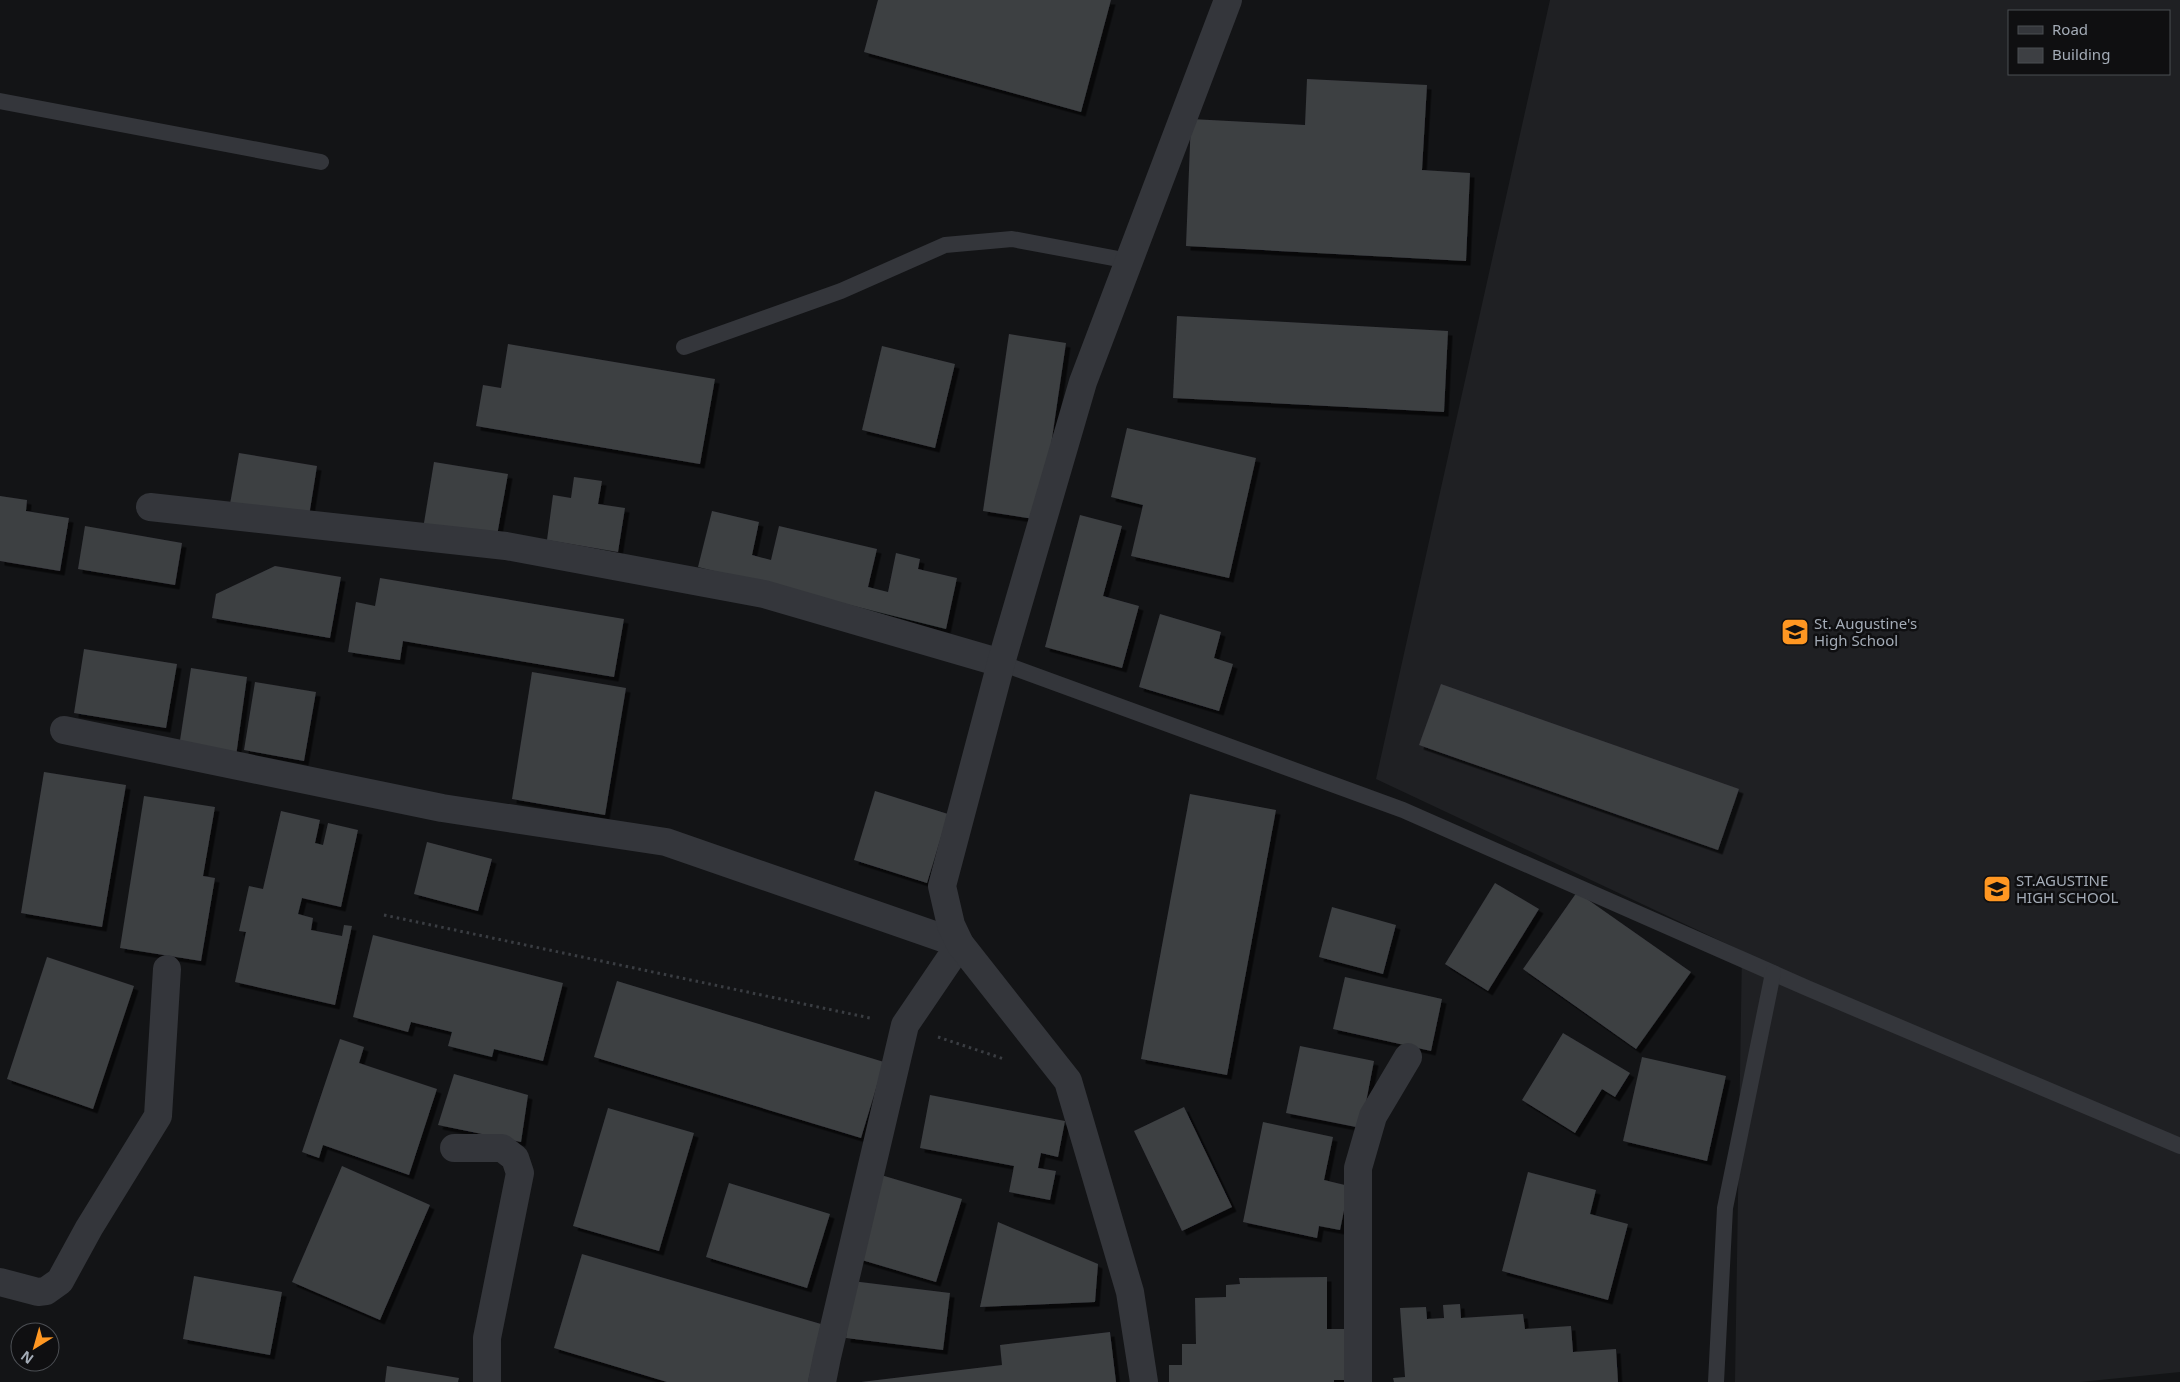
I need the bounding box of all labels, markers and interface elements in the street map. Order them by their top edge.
legend [2008,10,2170,75]
text: Road [2052,19,2088,39]
text: Building [2052,44,2110,64]
place label: St. Augustine's High School [1814,613,1917,650]
school or university icon: St. Augustine's High School [1780,617,1810,647]
place label: ST.AGUSTINE HIGH SCHOOL [2016,870,2118,907]
school or university icon: ST.AGUSTINE HIGH SCHOOL [1982,874,2012,904]
north arrow [10,1322,60,1372]
text: N [17,1347,37,1369]

